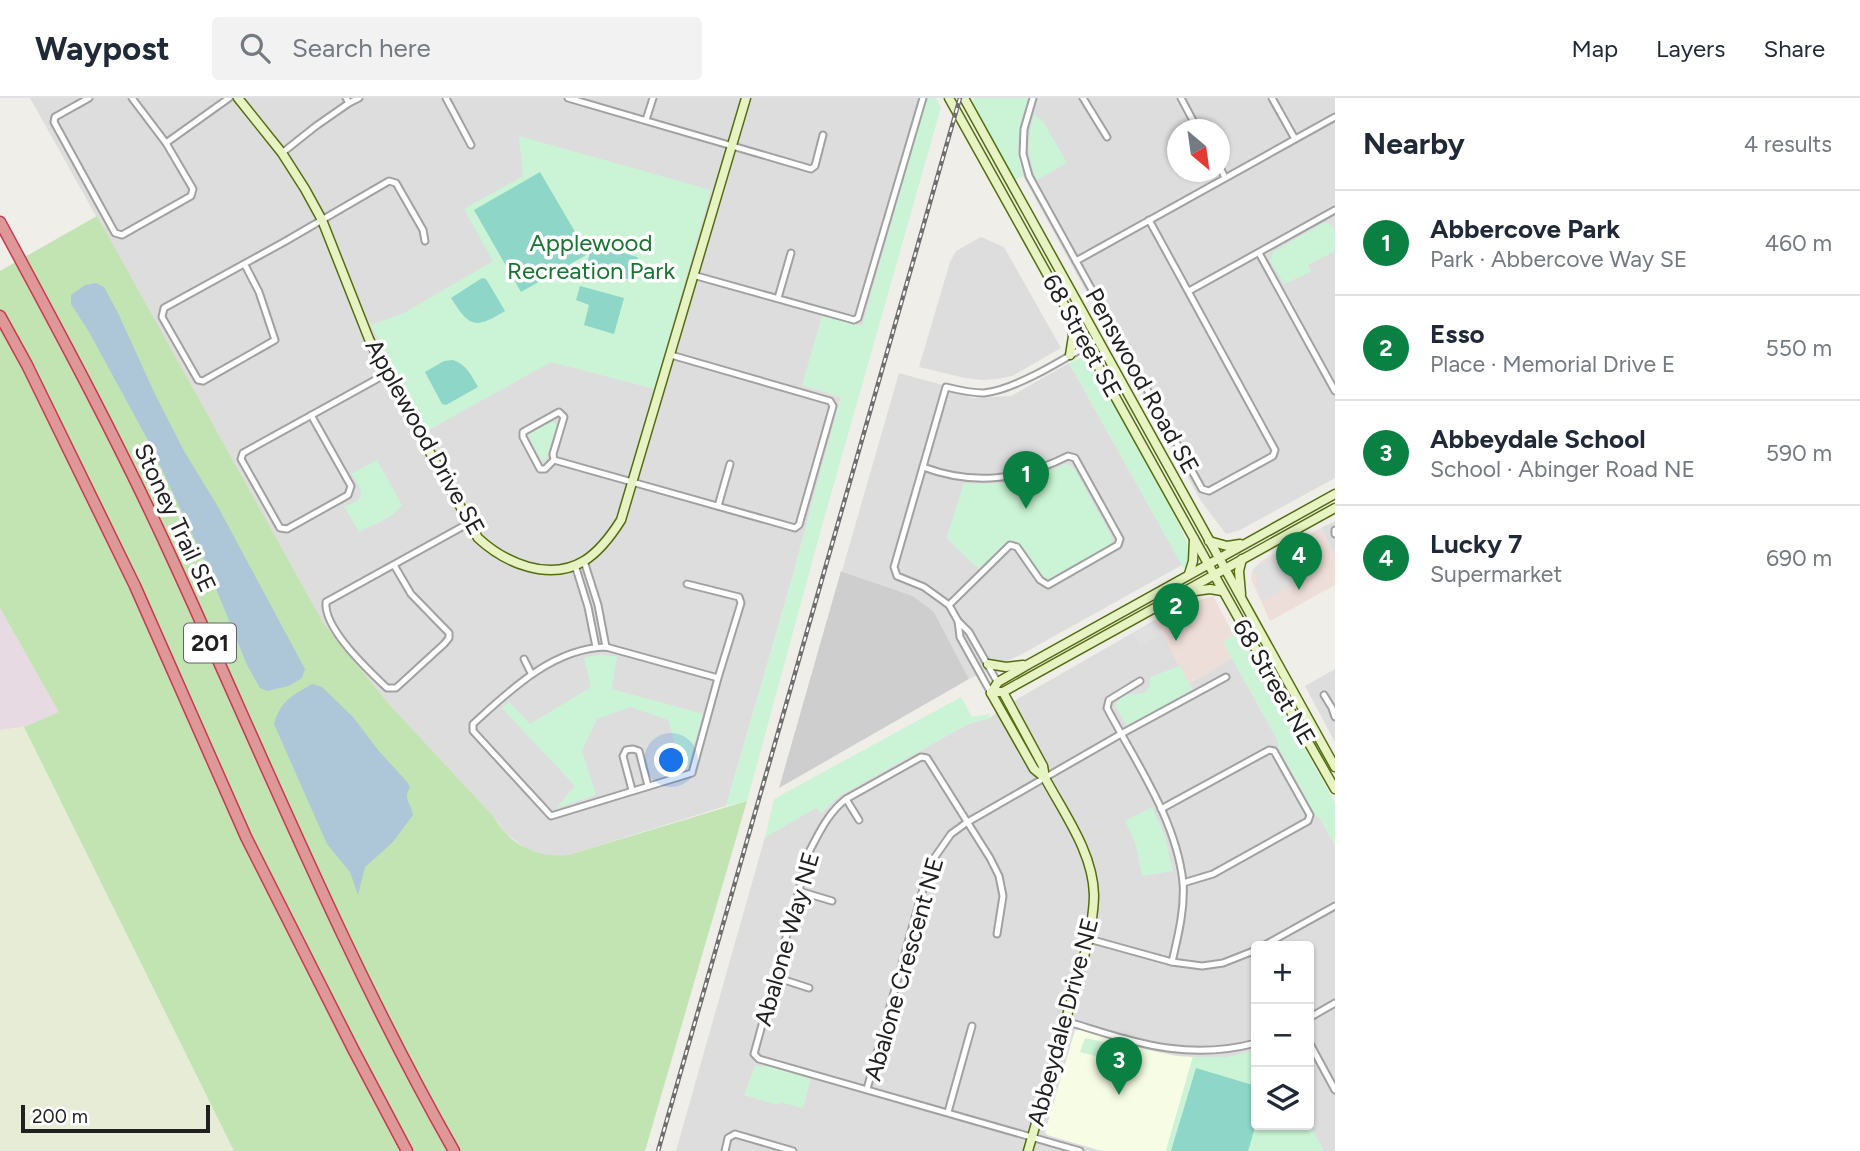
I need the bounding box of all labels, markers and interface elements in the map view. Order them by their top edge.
search box [212,17,702,80]
text: Waypost [35,29,170,68]
icon: search [236,29,274,67]
text: Search here [292,32,431,64]
text: Map [1571,34,1618,63]
text: Layers [1656,34,1725,63]
text: Share [1763,34,1825,63]
north arrow [1167,119,1230,182]
text: Nearby [1363,125,1465,162]
text: 4 results [1744,130,1832,158]
text: Abbercove Park [1430,213,1620,245]
park label: Applewood Recreation Park [507,228,675,285]
text: 1 [1381,229,1391,257]
text: 460 m [1765,229,1832,257]
text: Park · Abbercove Way SE [1430,245,1687,273]
street label: 68 Street SE [1037,269,1128,402]
street label: Penswood Road SE [1079,283,1205,479]
text: Esso [1430,318,1485,350]
street label: Applewood Drive SE [360,334,491,540]
text: 2 [1379,334,1393,362]
text: 550 m [1766,334,1832,362]
text: Place · Memorial Drive E [1430,350,1675,378]
text: Abbeydale School [1430,423,1646,455]
street label: Stoney Trail SE [128,439,223,597]
text: 3 [1380,439,1392,467]
text: 590 m [1766,439,1832,467]
pin: 1 [1003,451,1049,509]
text: School · Abinger Road NE [1430,455,1695,483]
text: Lucky 7 [1430,528,1523,560]
pin: 4 [1276,532,1322,590]
text: 4 [1379,544,1393,572]
text: 690 m [1766,544,1832,572]
text: Supermarket [1430,560,1562,588]
pin: 2 [1153,583,1199,641]
street label: 68 Street NE [1227,614,1322,750]
road number: 201 [184,624,236,663]
your location [654,743,688,777]
street label: Abalone Way NE [748,849,825,1029]
street label: Abalone Crescent NE [858,854,949,1084]
street label: Abbeydale Drive NE [1021,915,1104,1129]
map controls [1251,941,1314,1130]
button: + [1251,941,1314,1004]
button: − [1251,1004,1314,1067]
pin: 3 [1096,1037,1142,1095]
button: layers [1251,1067,1314,1130]
scale bar [21,1102,210,1134]
text: 200 m [32,1105,88,1128]

